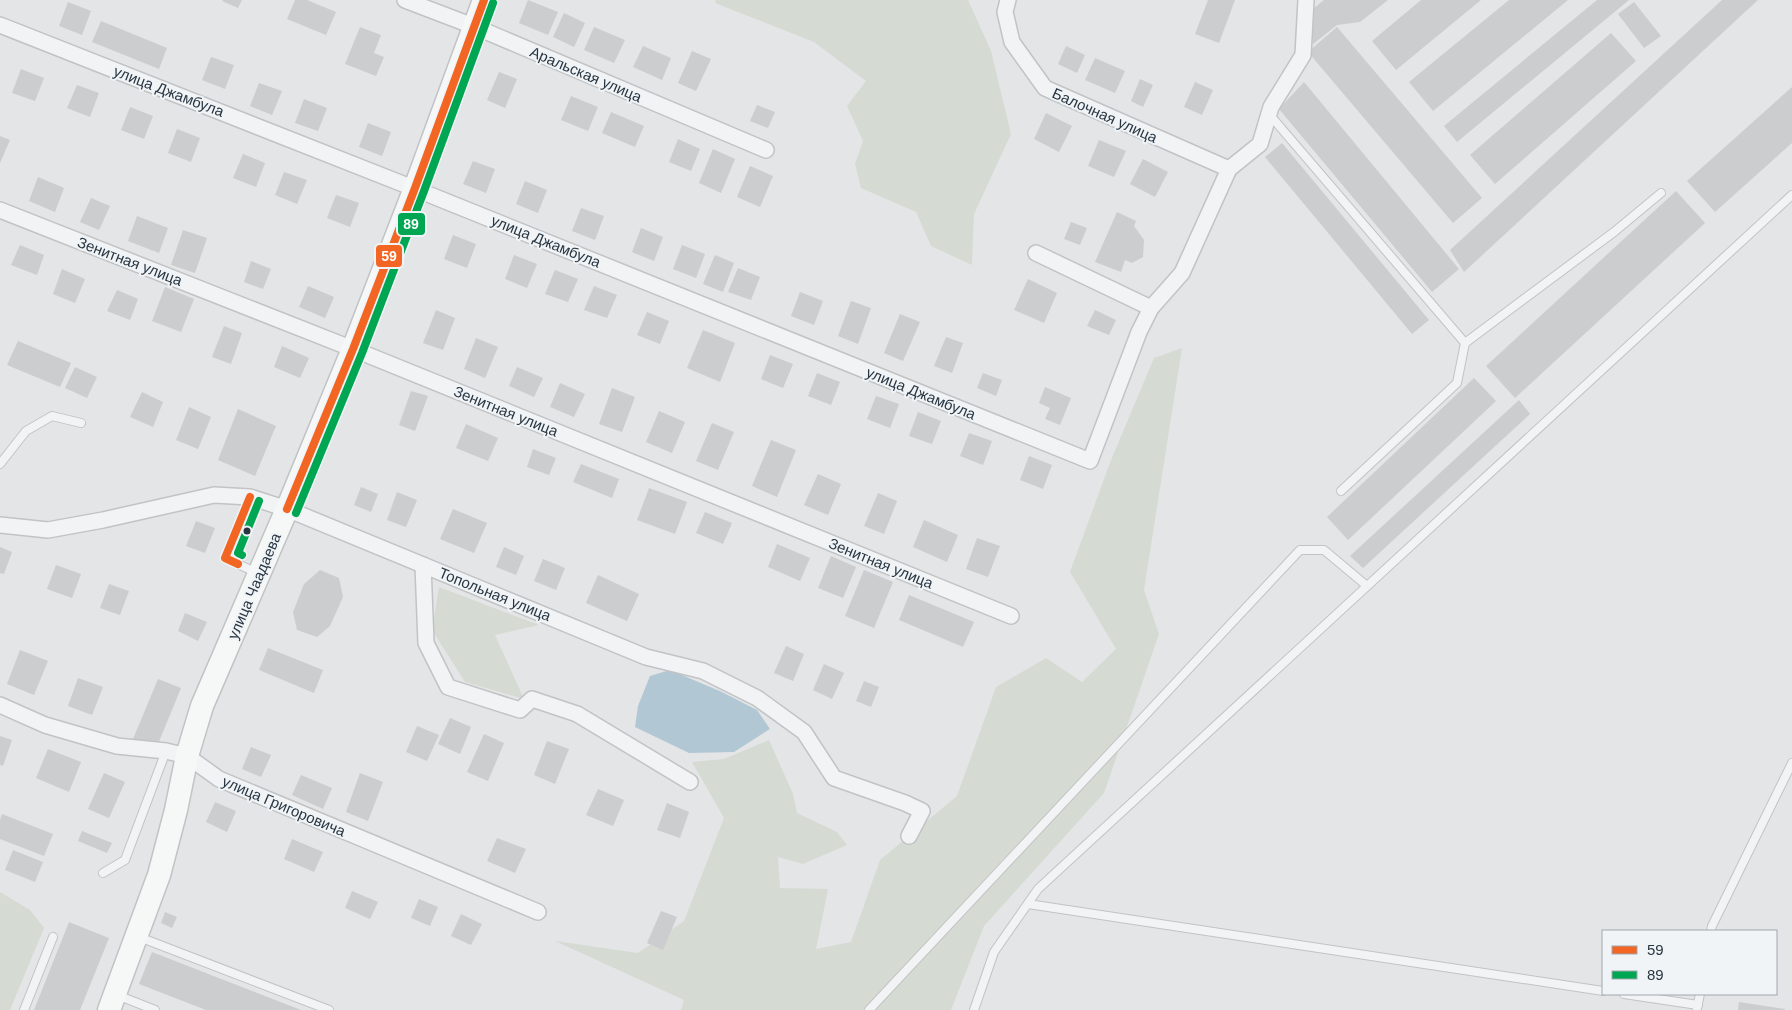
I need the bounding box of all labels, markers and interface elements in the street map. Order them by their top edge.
street label: Аральская улица [528,43,645,105]
street label: улица Джамбула [112,62,227,120]
street label: Балочная улица [1050,84,1161,146]
street label: улица Джамбула [489,211,604,271]
line badge: 89 [397,212,426,236]
text: 89 [403,216,419,232]
street label: Зенитная улица [75,233,186,289]
line badge: 59 [375,244,403,268]
text: 59 [381,248,397,264]
street label: улица Джамбула [864,363,979,423]
street label: Зенитная улица [451,382,561,440]
unlabelled marker [242,526,252,536]
street label: улица Чаадаева [224,530,284,642]
street label: Зенитная улица [826,534,936,592]
street label: Топольная улица [437,564,554,624]
street label: улица Григоровича [220,772,349,840]
legend [1602,930,1777,995]
text: 59 [1647,941,1664,958]
text: 89 [1647,966,1664,983]

